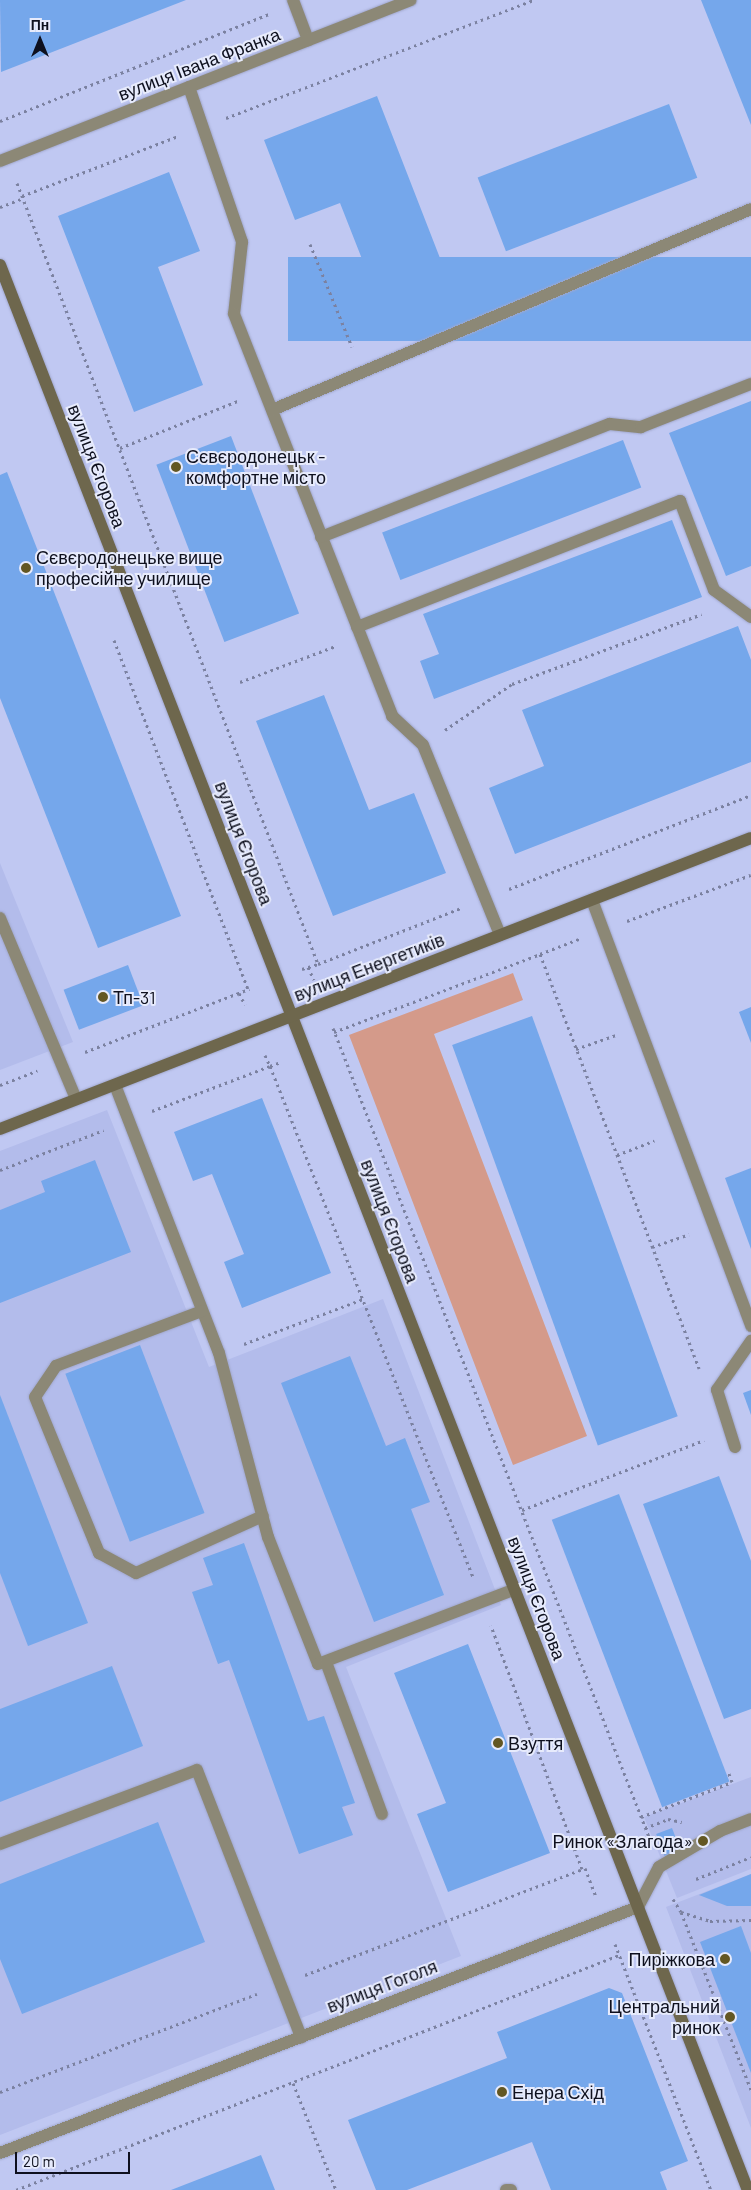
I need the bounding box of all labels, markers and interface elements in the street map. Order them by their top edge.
north arrow [15,15,65,65]
text: Пн [31,16,49,33]
street label: вулиця Івана Франка [115,23,283,105]
street label: вулиця Єгорова [64,401,130,531]
place label: Сєвєродонецьк - комфортне місто [186,446,326,488]
marker: Сєвєродонецьк - комфортне місто [170,461,182,473]
place label: Сєвєродонецьке вище професійне училище [36,547,223,590]
marker: Сєвєродонецьке вище професійне училище [20,562,32,574]
street label: вулиця Єгорова [211,778,277,908]
street label: вулиця Енергетиків [291,928,447,1006]
place label: Тп-31 [113,986,155,1008]
marker: Тп-31 [97,991,109,1003]
street label: вулиця Єгорова [357,1156,423,1286]
street label: вулиця Єгорова [504,1533,570,1663]
place label: Взуття [508,1732,563,1754]
marker: Взуття [492,1737,504,1749]
place label: Ринок «Злагода» [552,1830,693,1852]
marker: Ринок «Злагода» [697,1835,709,1847]
place label: Пиріжкова [628,1948,715,1970]
marker: Пиріжкова [719,1953,731,1965]
street label: вулиця Гоголя [324,1955,440,2017]
place label: Центральний ринок [609,1996,720,2038]
marker: Центральний ринок [724,2011,736,2023]
place label: Енера Схід [512,2081,604,2103]
marker: Енера Схід [496,2086,508,2098]
scale bar [18,2142,132,2174]
text: 20 m [23,2152,55,2170]

